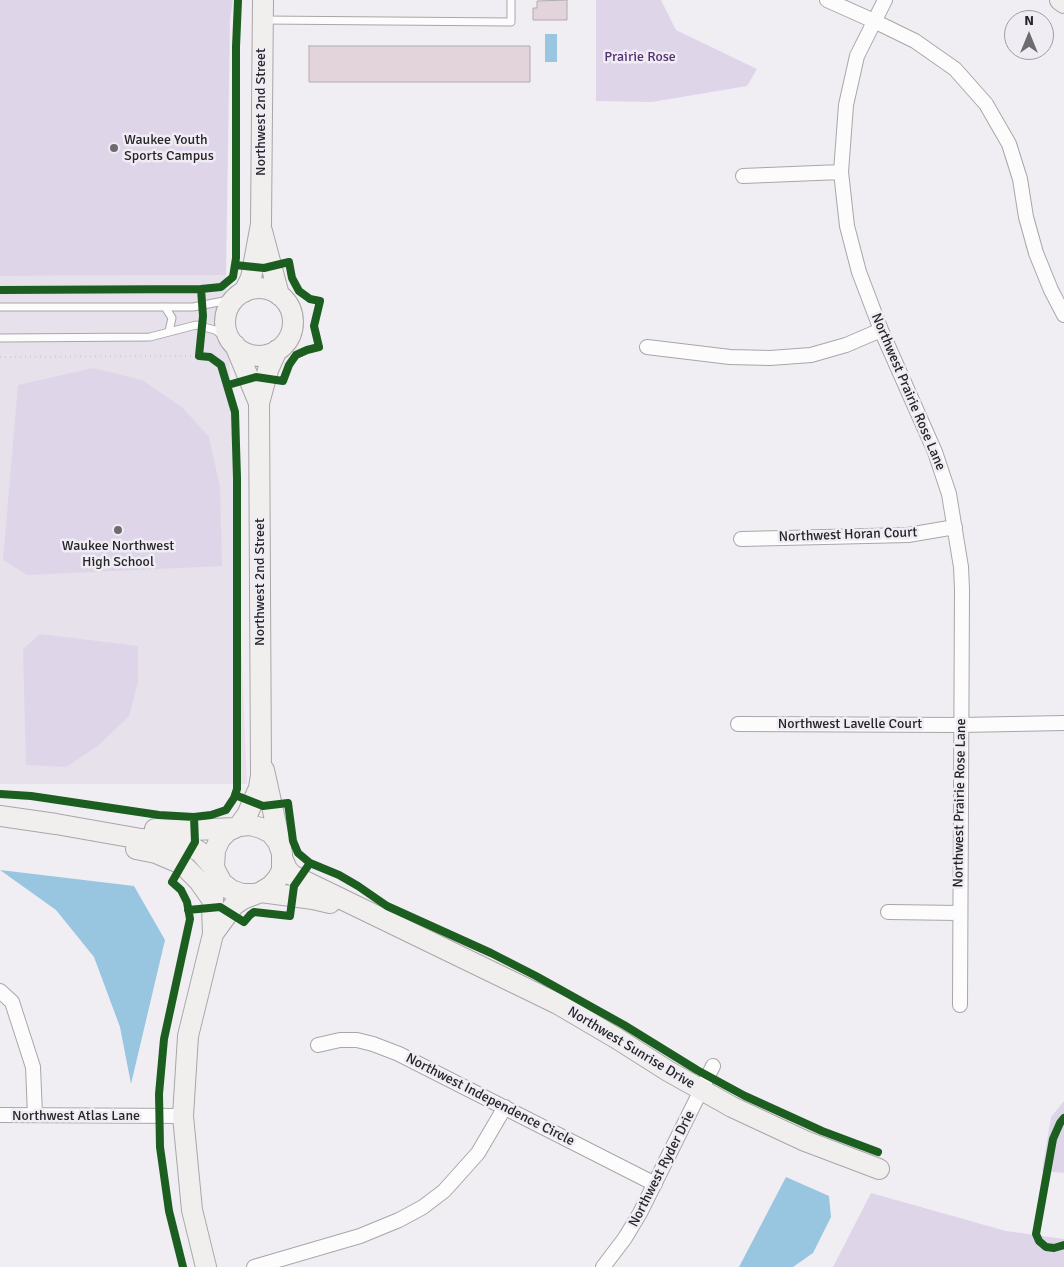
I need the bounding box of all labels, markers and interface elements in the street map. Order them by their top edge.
north arrow [1004,10,1054,60]
text: N [1024,12,1034,29]
street label: Northwest 2nd Street [253,48,269,176]
park label: Prairie Rose [604,49,676,65]
place label: Waukee Youth Sports Campus [124,132,214,164]
marker: Waukee Youth Sports Campus [108,142,120,154]
street label: Northwest Prairie Rose Lane [867,311,949,473]
street label: Northwest 2nd Street [252,518,268,646]
marker: Waukee Northwest High School [112,524,124,536]
street label: Northwest Horan Court [778,524,918,546]
place label: Waukee Northwest High School [62,538,174,570]
street label: Northwest Lavelle Court [778,716,922,732]
street label: Northwest Prairie Rose Lane [950,718,970,888]
street label: Northwest Sunrise Drive [564,1003,698,1093]
street label: Northwest Independence Circle [403,1050,577,1150]
street label: Northwest Atlas Lane [12,1108,140,1124]
street label: Northwest Ryder Drie [625,1108,699,1230]

